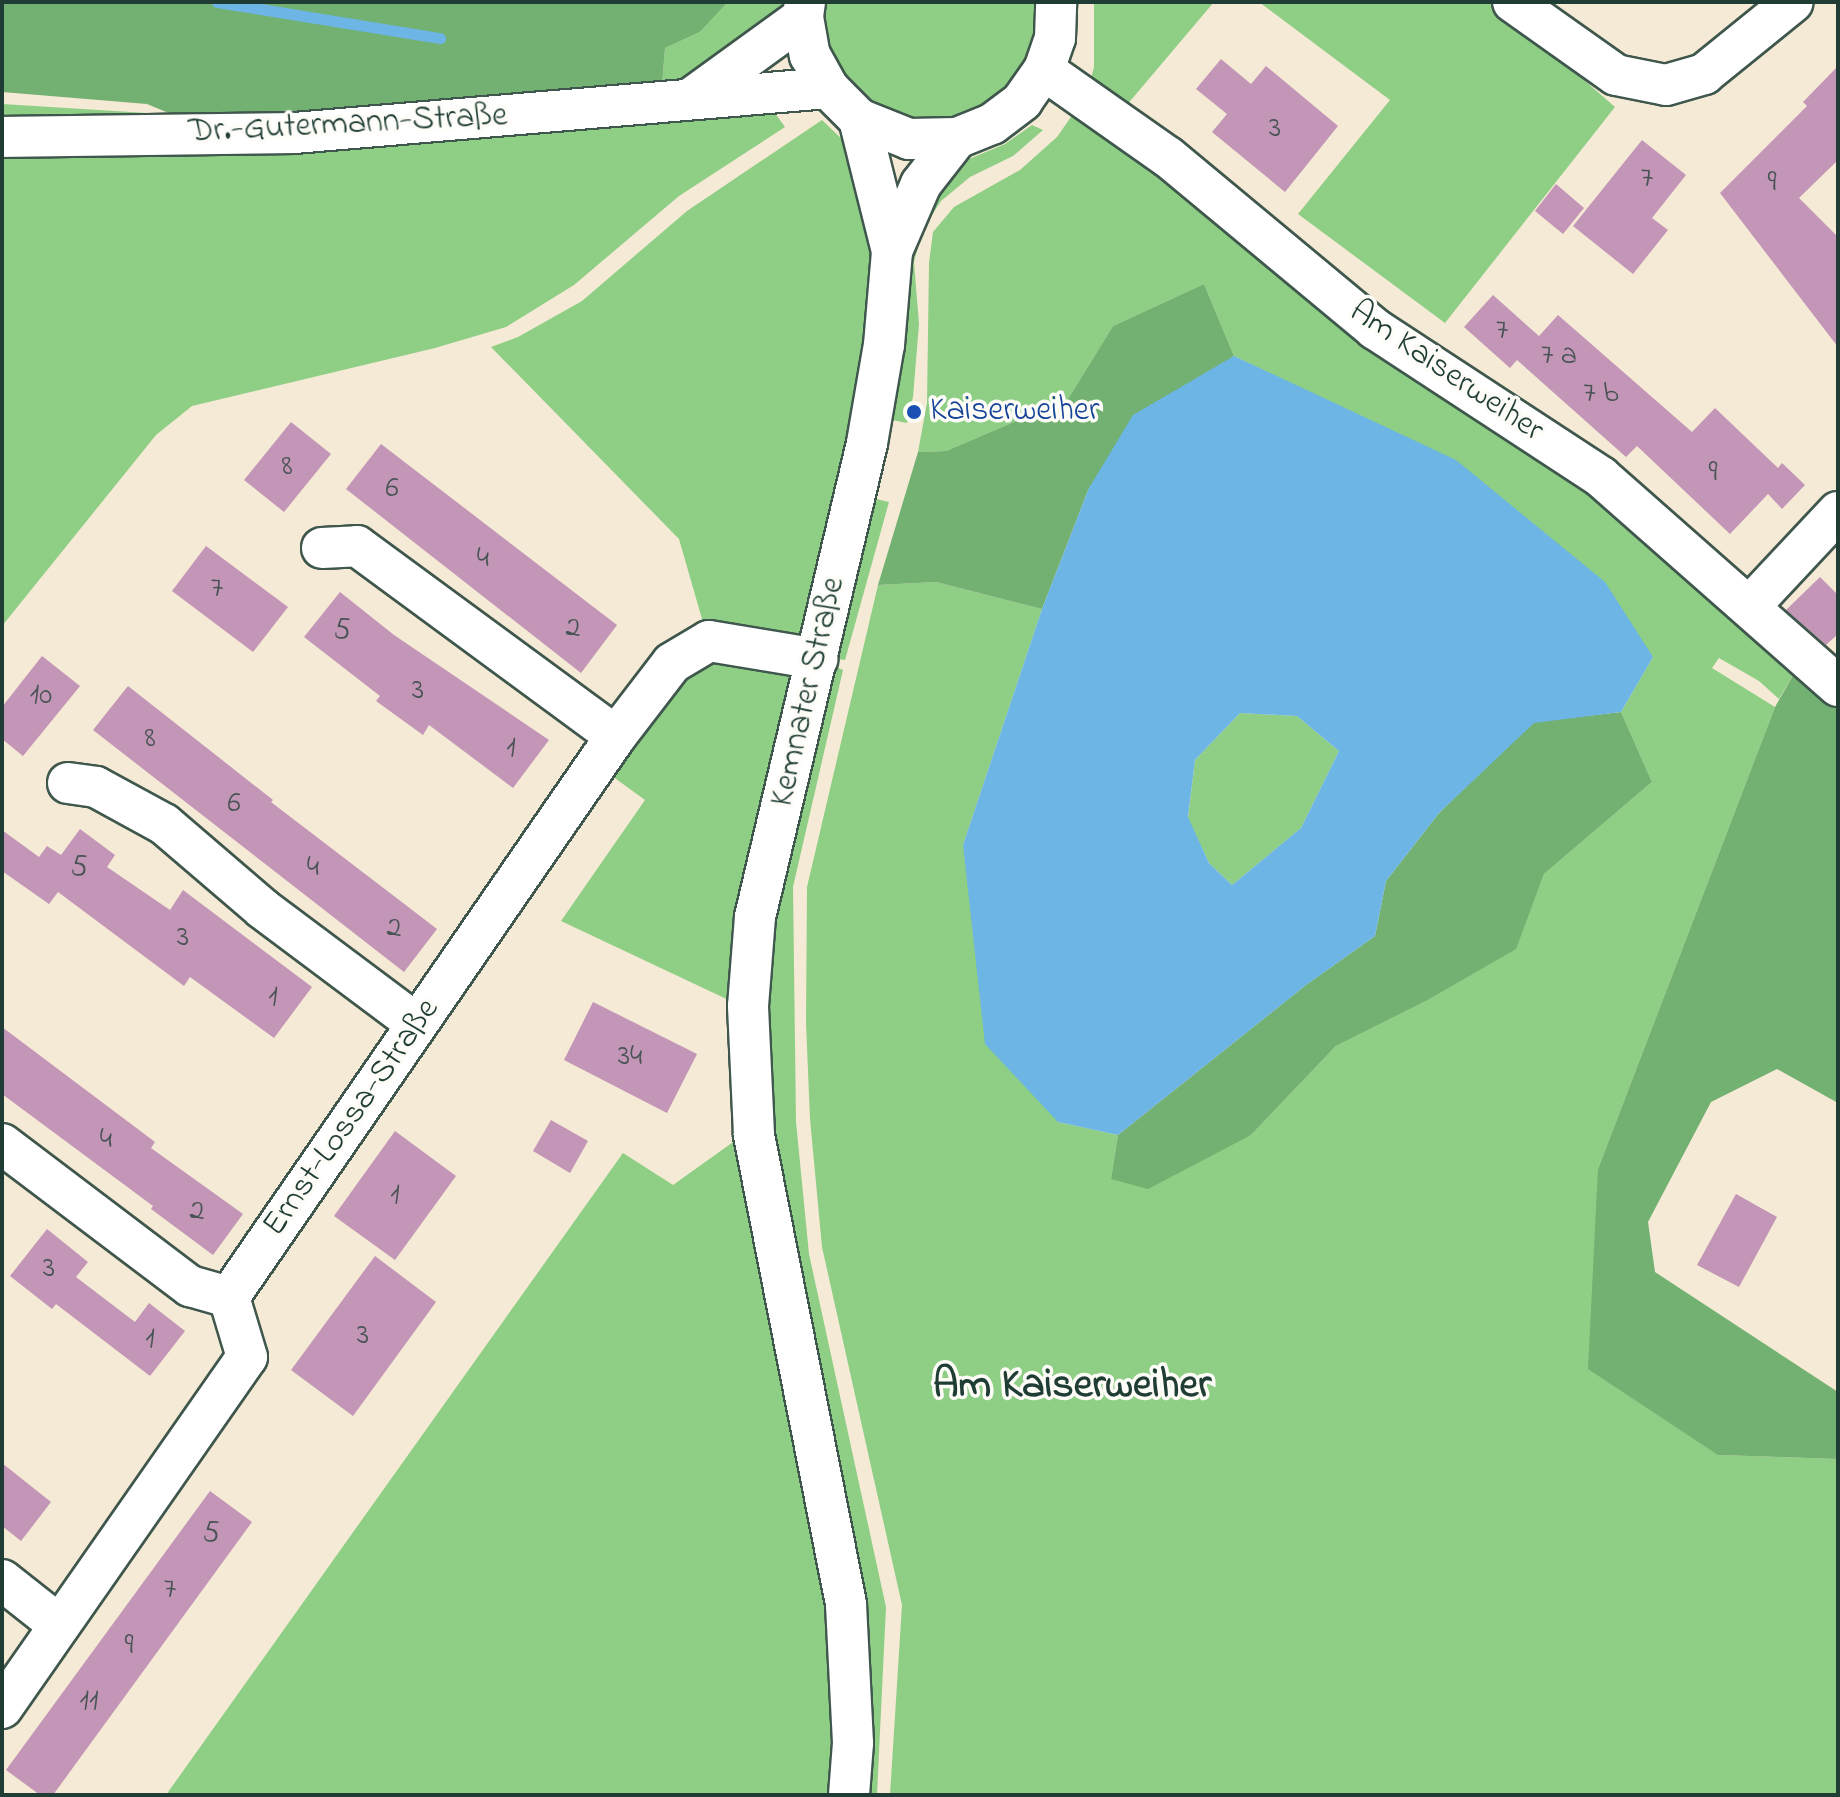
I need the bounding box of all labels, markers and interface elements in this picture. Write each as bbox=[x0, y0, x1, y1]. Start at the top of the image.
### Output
street label: Dr.-Gutermann-Straße bbox=[188, 96, 508, 154]
house number: 3 bbox=[1269, 111, 1281, 147]
house number: 7 bbox=[1641, 161, 1653, 197]
house number: 9 bbox=[1767, 165, 1777, 201]
street label: Am Kaiserweiher bbox=[1341, 292, 1551, 452]
house number: 7 bbox=[1496, 313, 1508, 349]
house number: 7 a bbox=[1541, 338, 1577, 374]
house number: 7 b bbox=[1583, 376, 1619, 412]
place label: Kaiserweiher bbox=[930, 392, 1100, 432]
marker: Kaiserweiher bbox=[905, 403, 923, 421]
house number: 8 bbox=[281, 449, 293, 485]
house number: 9 bbox=[1708, 455, 1718, 491]
house number: 6 bbox=[385, 471, 399, 507]
house number: 4 bbox=[477, 541, 489, 577]
house number: 7 bbox=[211, 571, 223, 607]
street label: Kemnater Straße bbox=[763, 573, 855, 811]
house number: 2 bbox=[566, 611, 580, 647]
house number: 5 bbox=[333, 613, 351, 649]
house number: 3 bbox=[412, 673, 424, 709]
house number: 10 bbox=[30, 678, 52, 714]
house number: 8 bbox=[144, 721, 156, 757]
house number: 1 bbox=[506, 731, 516, 767]
house number: 6 bbox=[227, 786, 241, 822]
house number: 5 bbox=[70, 850, 88, 886]
house number: 4 bbox=[307, 850, 319, 886]
house number: 2 bbox=[387, 911, 401, 947]
house number: 3 bbox=[177, 920, 189, 956]
house number: 1 bbox=[268, 980, 278, 1016]
street label: Ernst-Lossa-Straße bbox=[255, 991, 449, 1245]
house number: 34 bbox=[618, 1039, 642, 1075]
house number: 4 bbox=[100, 1122, 112, 1158]
house number: 1 bbox=[390, 1178, 400, 1214]
house number: 2 bbox=[190, 1194, 204, 1230]
house number: 3 bbox=[43, 1251, 55, 1287]
house number: 3 bbox=[357, 1318, 369, 1354]
house number: 1 bbox=[145, 1322, 155, 1358]
district label: Am Kaiserweiher bbox=[933, 1361, 1211, 1411]
house number: 5 bbox=[202, 1516, 220, 1552]
house number: 7 bbox=[164, 1572, 176, 1608]
house number: 9 bbox=[124, 1628, 134, 1664]
house number: 11 bbox=[79, 1684, 99, 1720]

